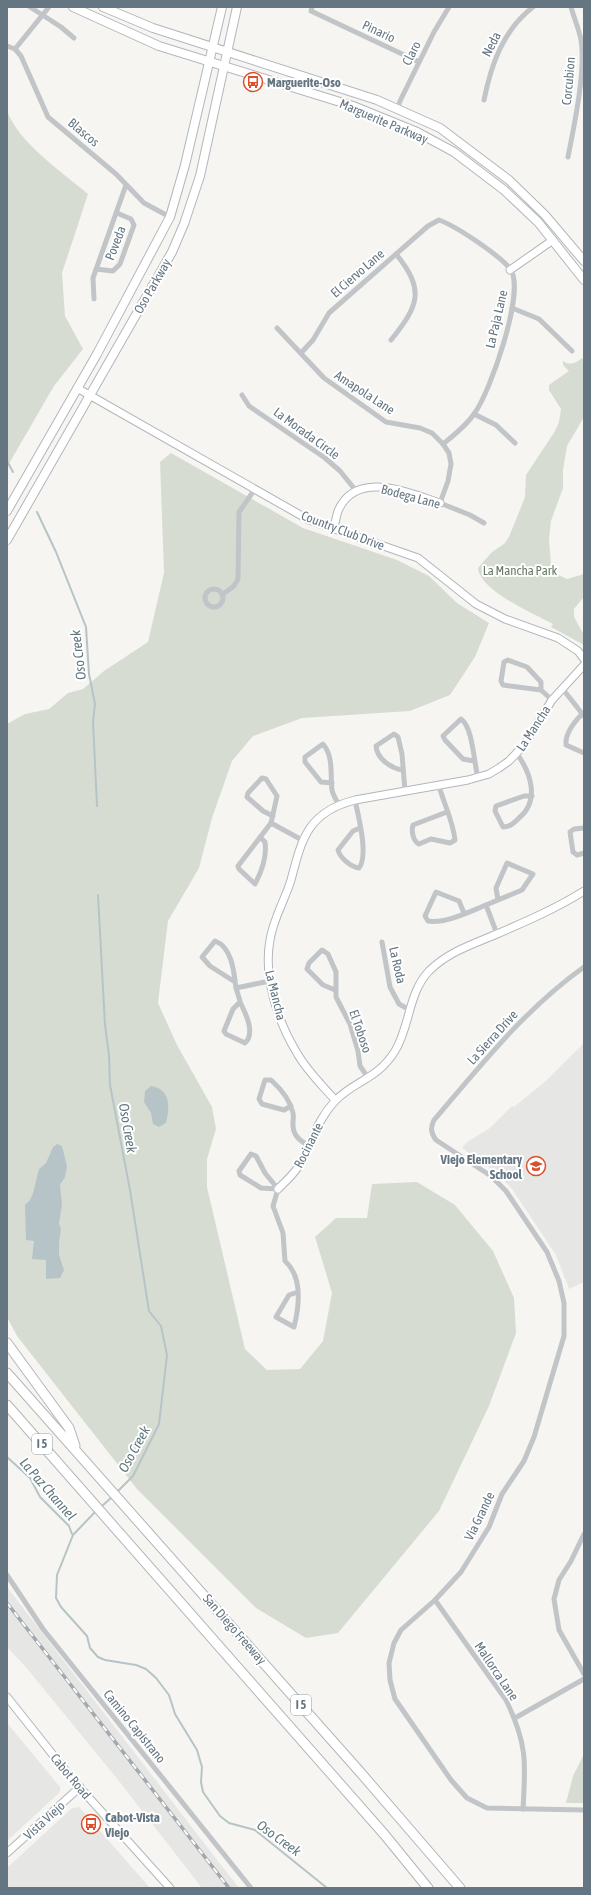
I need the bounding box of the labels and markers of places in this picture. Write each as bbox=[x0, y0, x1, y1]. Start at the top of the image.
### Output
bus stop icon: Marguerite-Oso bbox=[242, 71, 264, 93]
place label: Marguerite-Oso bbox=[267, 75, 341, 90]
place label: Viejo Elementary School bbox=[440, 1152, 523, 1182]
school or university icon: Viejo Elementary School bbox=[525, 1155, 547, 1177]
place label: Cabot-Vista Viejo bbox=[104, 1810, 160, 1840]
bus stop icon: Cabot-Vista Viejo bbox=[80, 1813, 102, 1835]

